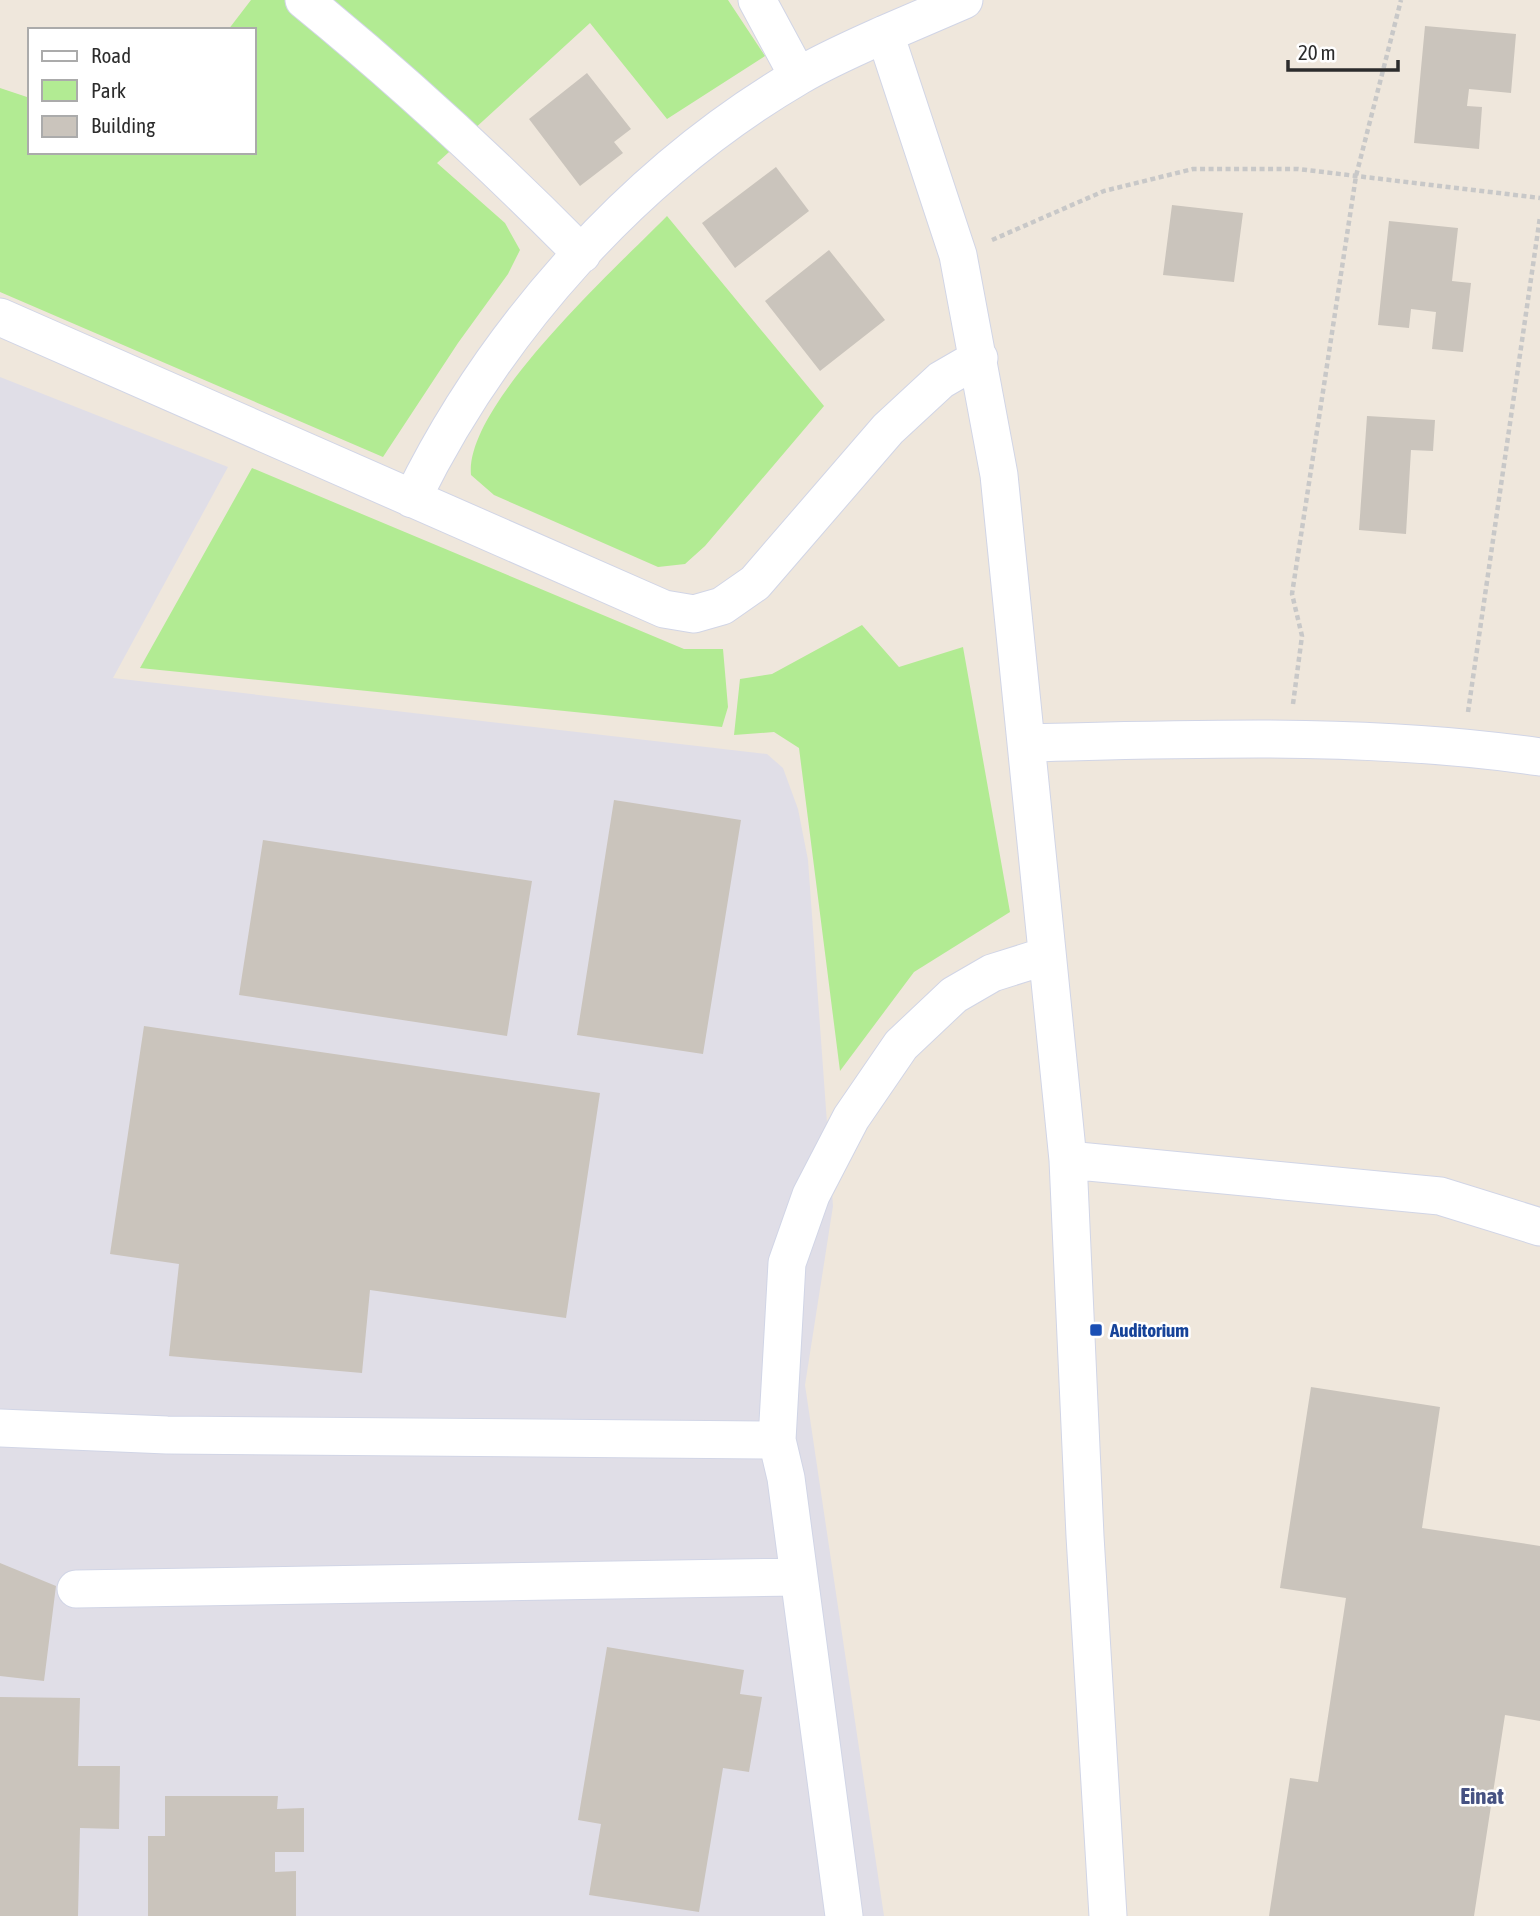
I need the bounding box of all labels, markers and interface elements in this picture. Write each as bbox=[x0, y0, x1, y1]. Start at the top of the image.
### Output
legend bbox=[28, 28, 256, 154]
scale bar bbox=[1288, 28, 1398, 72]
text: 20 m bbox=[1298, 40, 1336, 64]
text: Road bbox=[91, 43, 131, 67]
text: Park bbox=[91, 78, 126, 102]
text: Building bbox=[91, 113, 155, 137]
place label: Auditorium bbox=[1109, 1319, 1189, 1341]
marker: Auditorium bbox=[1088, 1322, 1104, 1338]
district label: Einat bbox=[1460, 1783, 1504, 1809]

